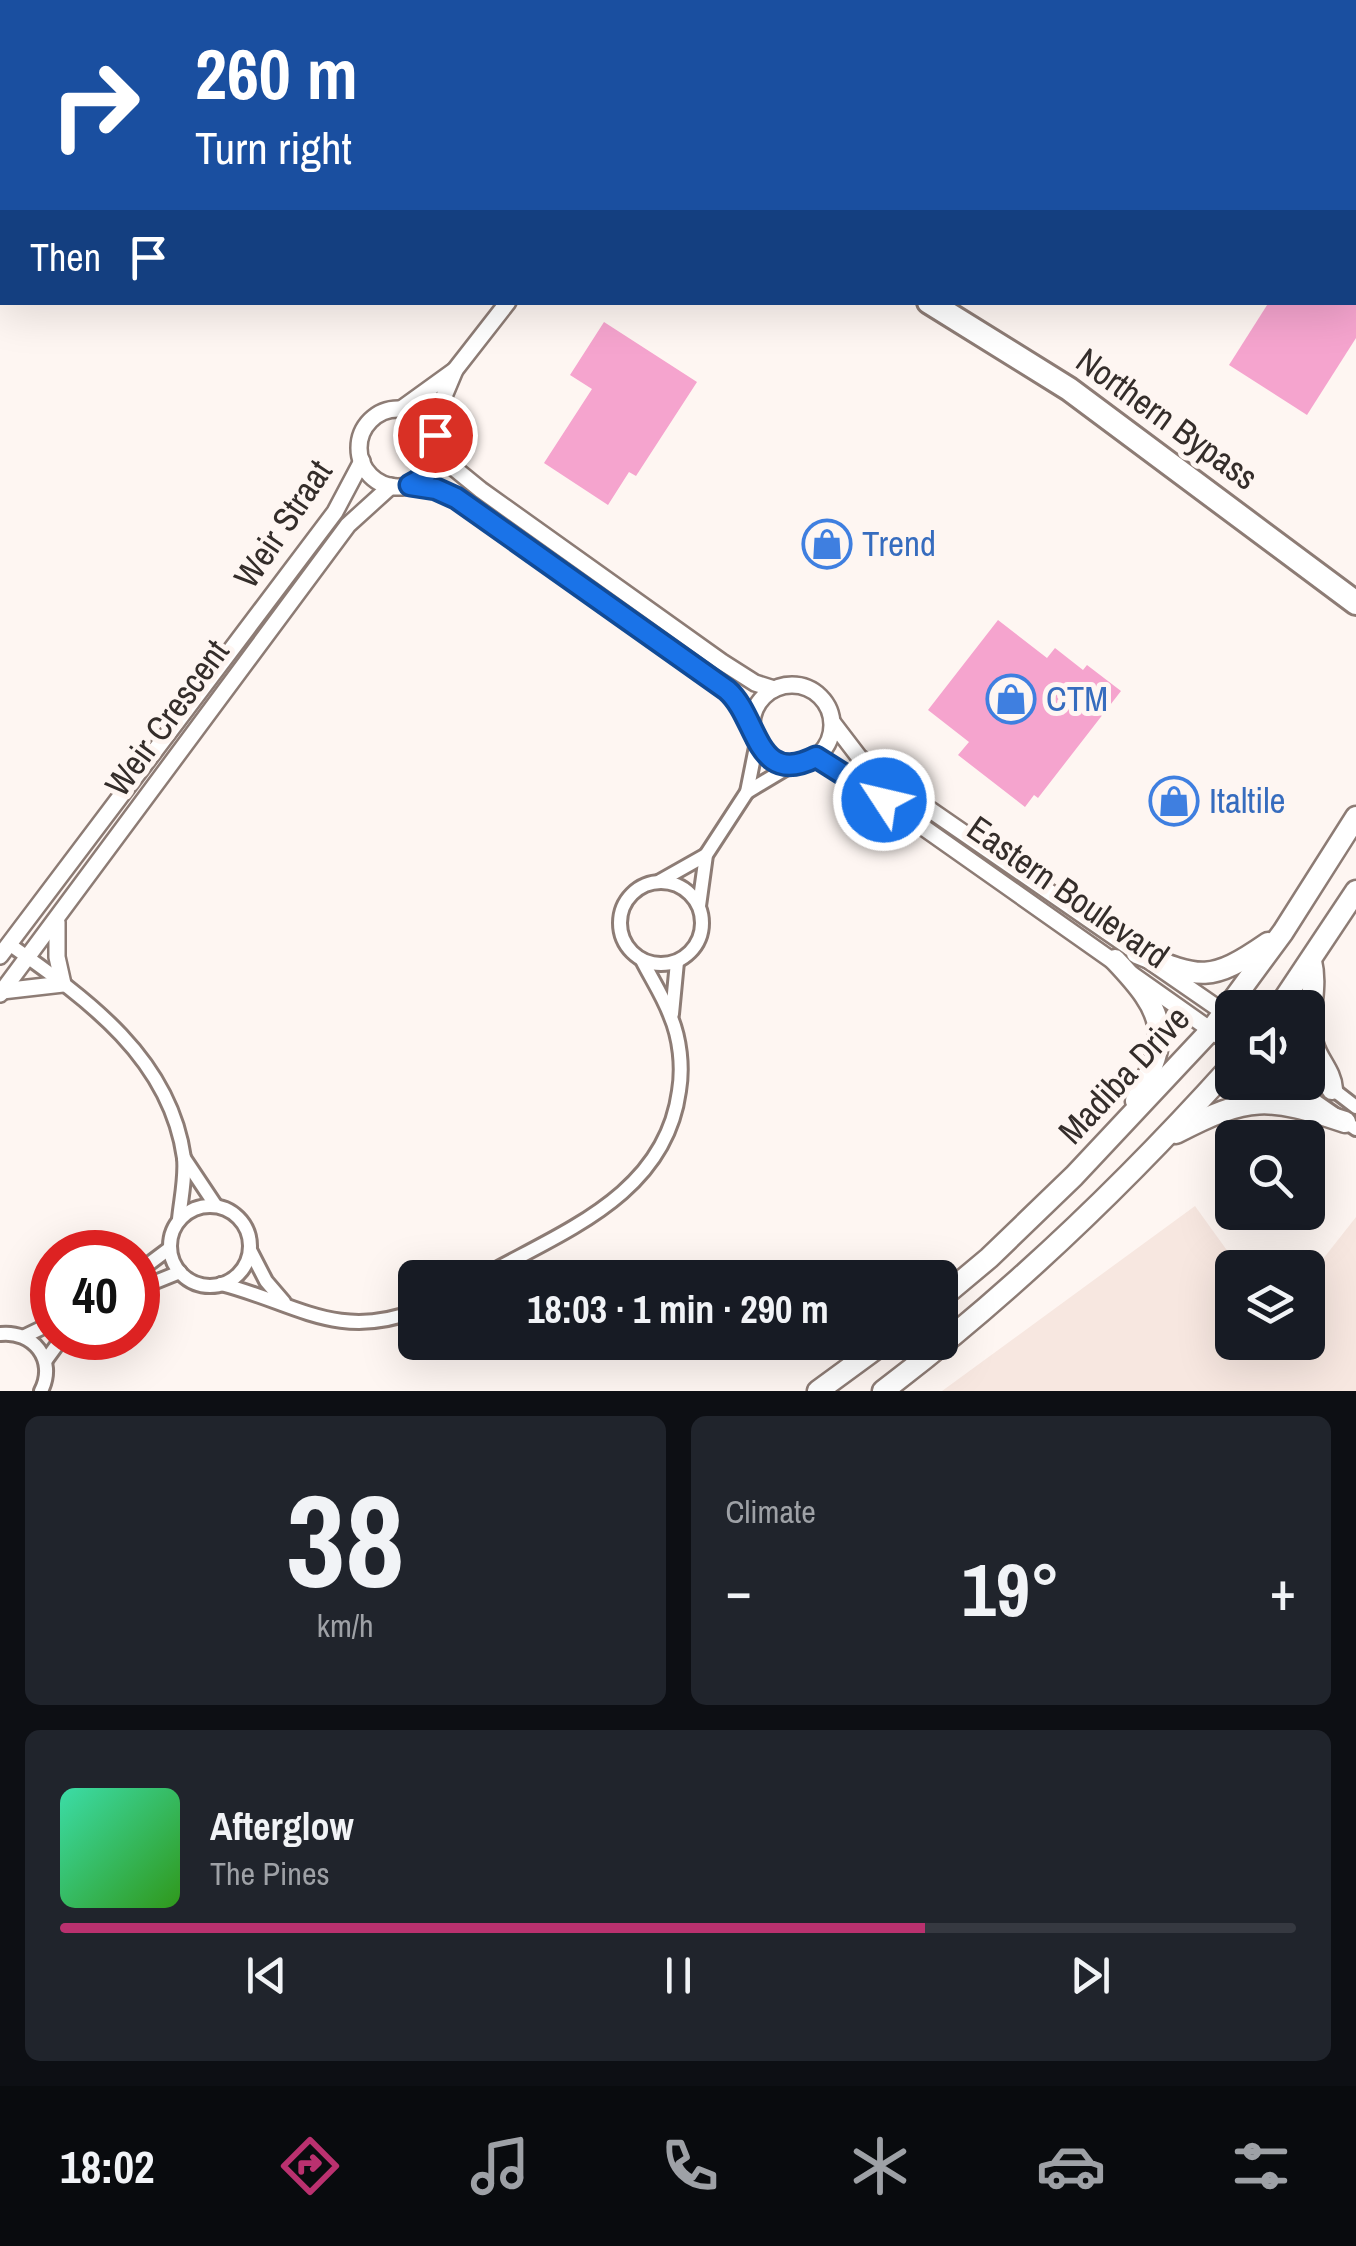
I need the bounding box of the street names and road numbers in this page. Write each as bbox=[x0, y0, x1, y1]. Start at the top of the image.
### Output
street label: Northern Bypass bbox=[1067, 337, 1268, 500]
street label: Weir Straat bbox=[223, 451, 343, 597]
street label: Weir Crescent bbox=[94, 630, 239, 806]
street label: Eastern Boulevard bbox=[958, 805, 1178, 979]
street label: Madiba Drive bbox=[1048, 996, 1200, 1154]

